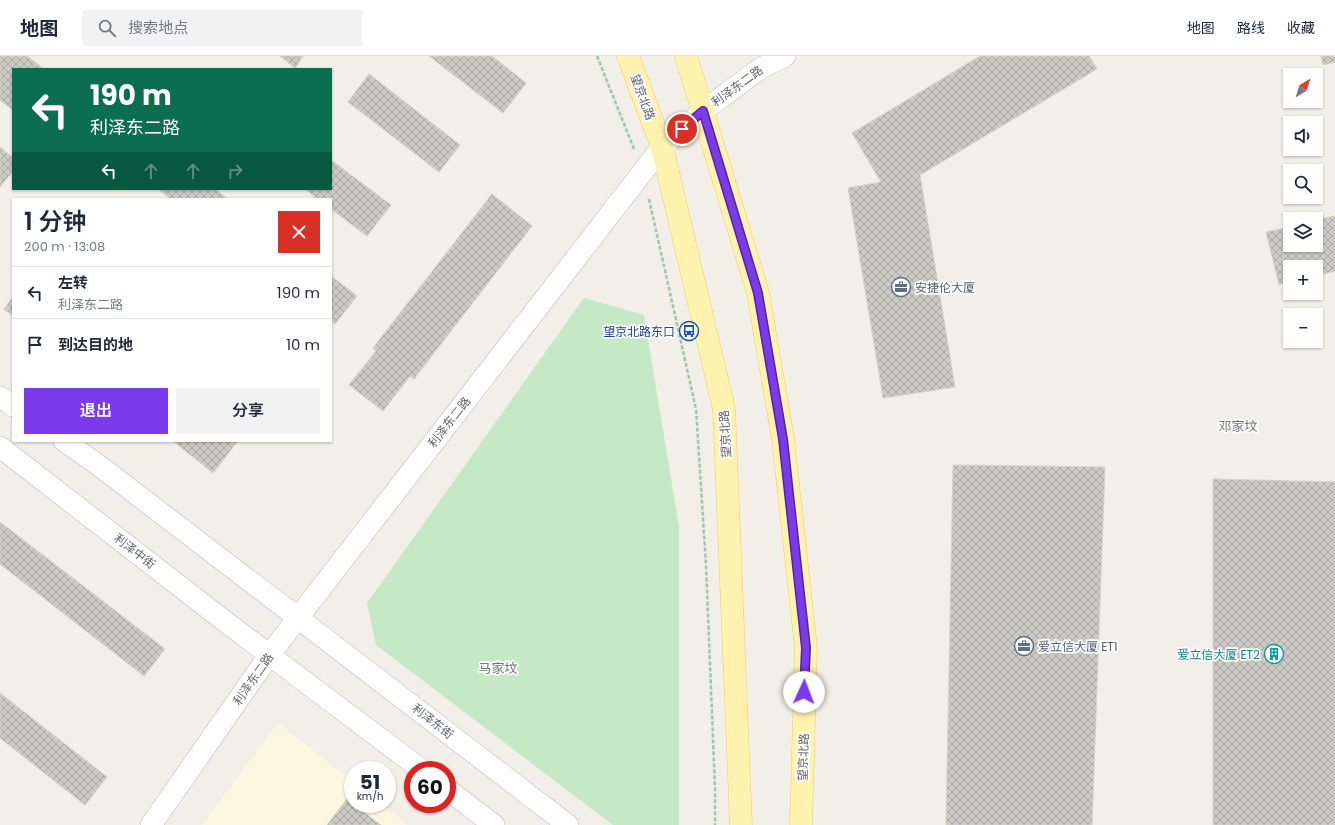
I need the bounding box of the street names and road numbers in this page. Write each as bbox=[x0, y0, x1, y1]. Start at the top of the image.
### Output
street label: 利泽东二路 bbox=[708, 61, 766, 111]
street label: 望京北路 bbox=[627, 72, 659, 122]
street label: 利泽东二路 bbox=[424, 393, 474, 451]
street label: 望京北路 bbox=[715, 410, 735, 458]
street label: 利泽中街 bbox=[111, 530, 159, 572]
street label: 利泽东二路 bbox=[229, 650, 277, 708]
street label: 利泽东街 bbox=[409, 700, 457, 742]
street label: 望京北路 bbox=[794, 733, 812, 781]

